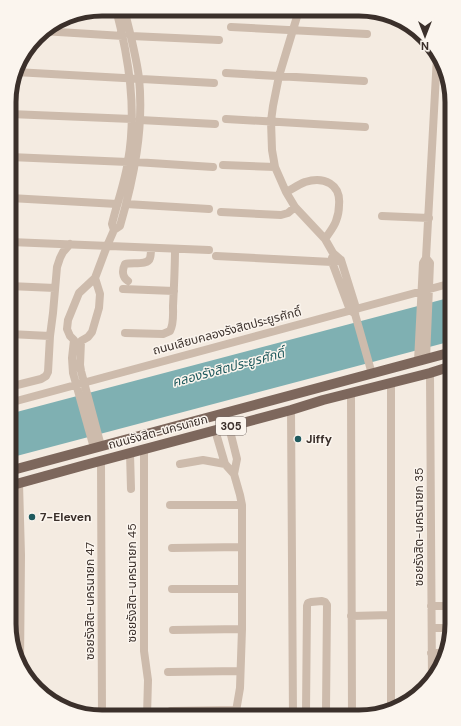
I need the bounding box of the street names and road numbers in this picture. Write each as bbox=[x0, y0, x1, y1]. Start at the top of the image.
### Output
street label: ถนนเลียบคลองรังสิตประยูรศักดิ์ bbox=[151, 303, 303, 359]
street label: ถนนรังสิต-นครนายก bbox=[106, 411, 210, 453]
road number: 305 bbox=[216, 417, 246, 435]
street label: ซอยรังสิต-นครนายก 35 bbox=[411, 468, 427, 586]
street label: ซอยรังสิต-นครนายก 45 bbox=[124, 524, 140, 642]
street label: ซอยรังสิต-นครนายก 47 bbox=[82, 542, 98, 660]

